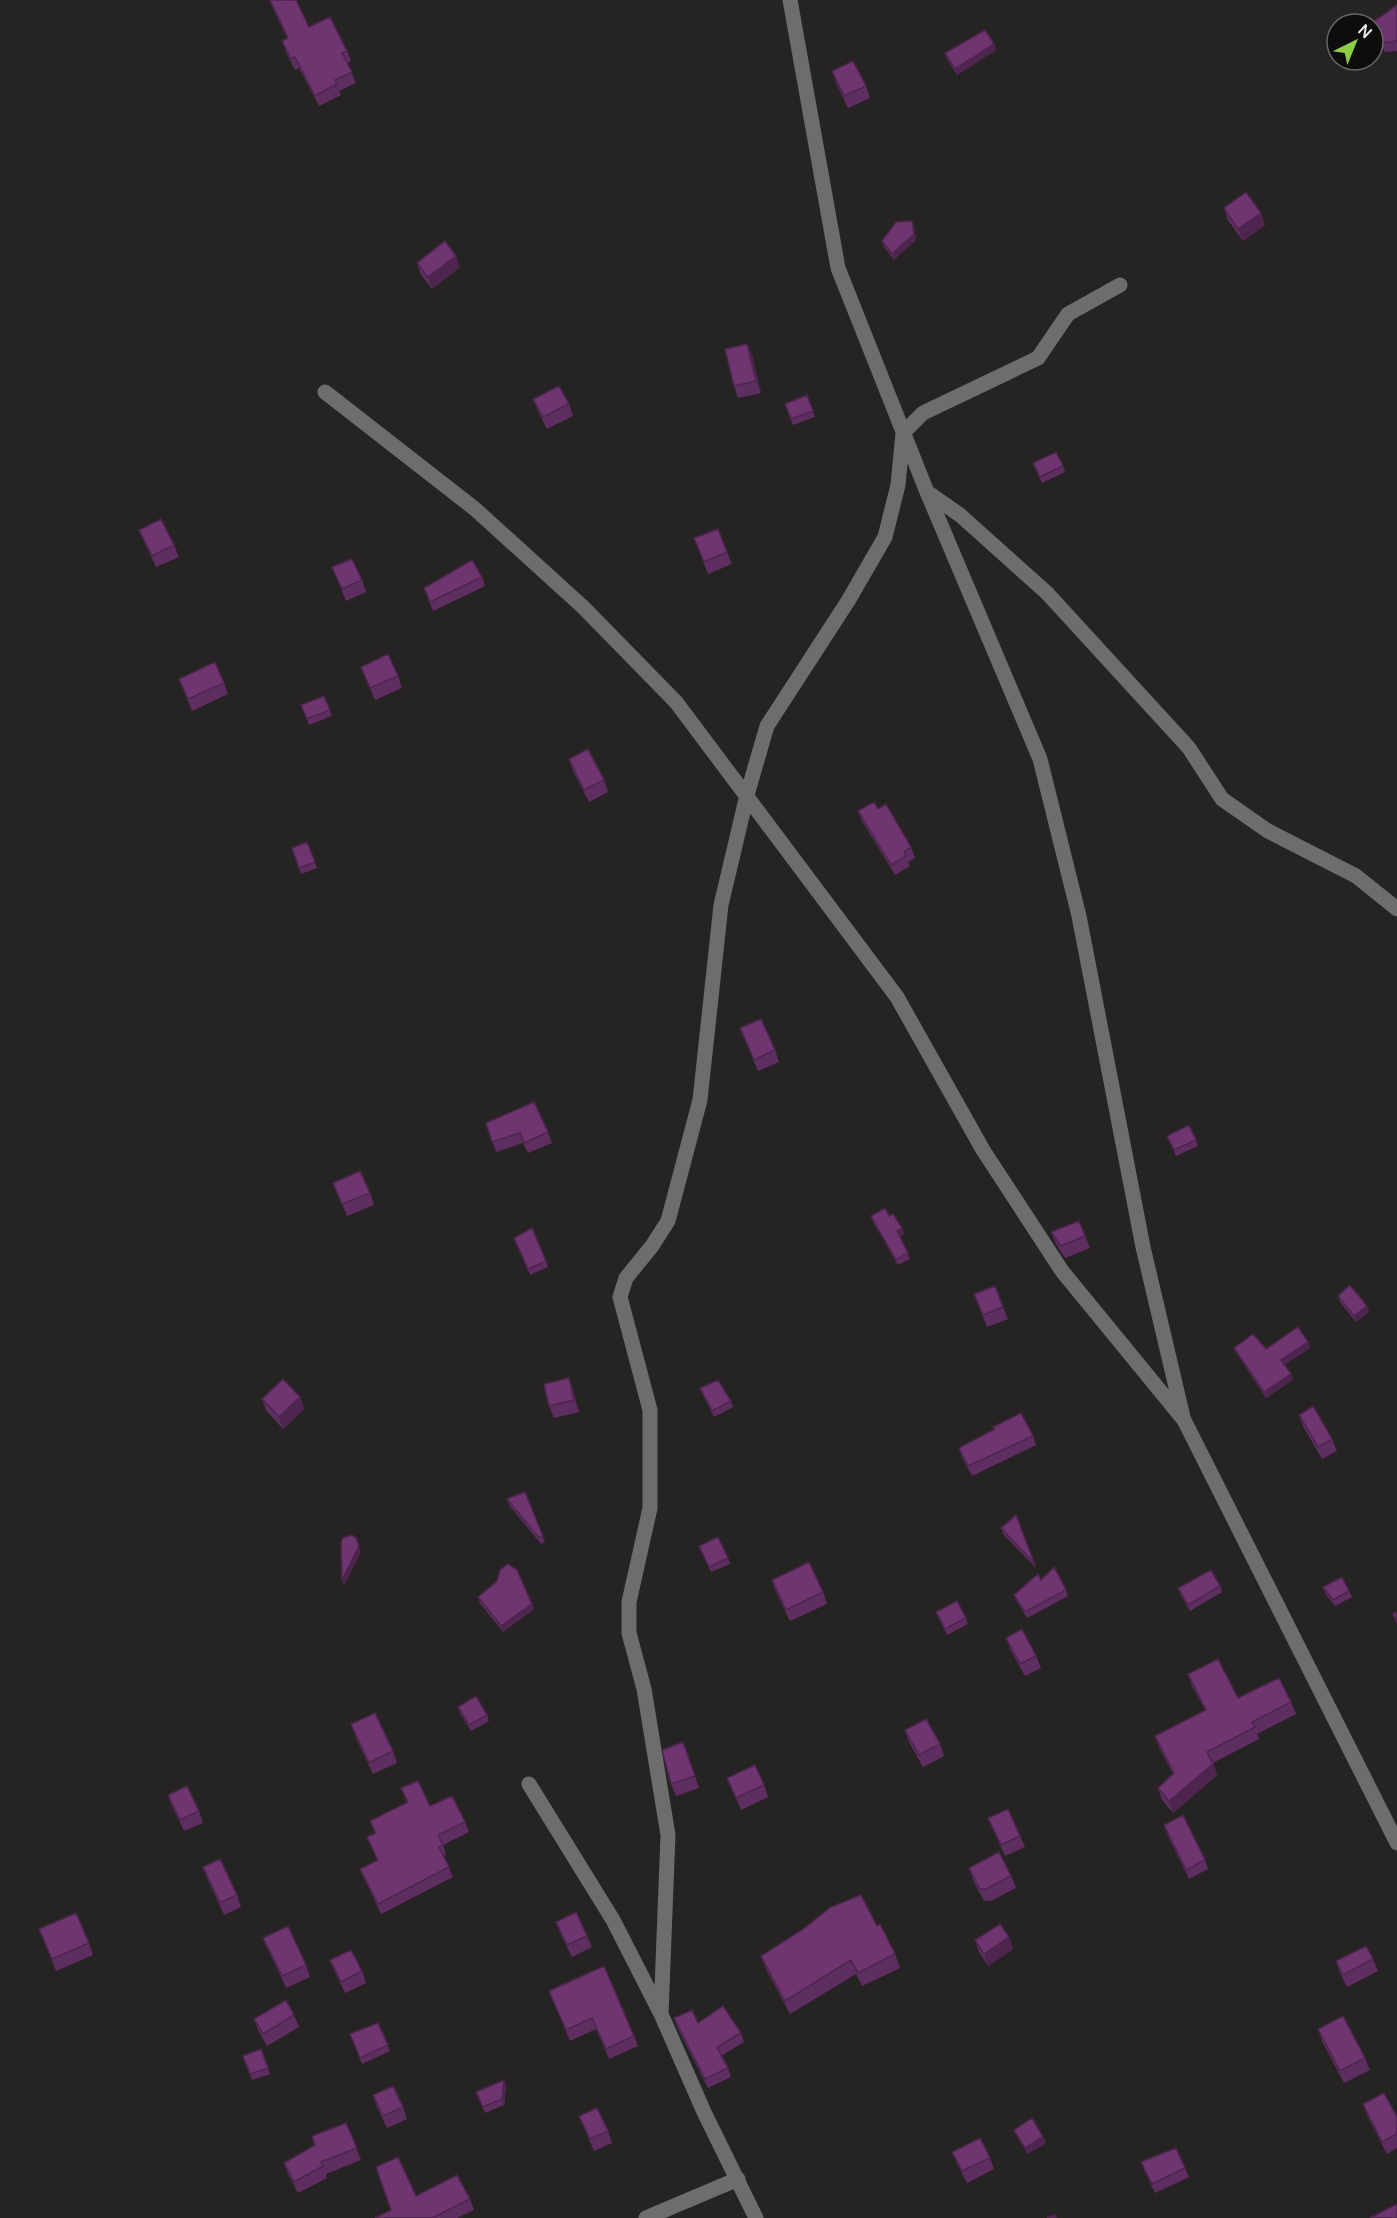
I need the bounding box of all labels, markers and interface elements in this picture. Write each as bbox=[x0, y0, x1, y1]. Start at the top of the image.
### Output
north arrow bbox=[1325, 12, 1385, 72]
text: N bbox=[1354, 19, 1377, 43]

